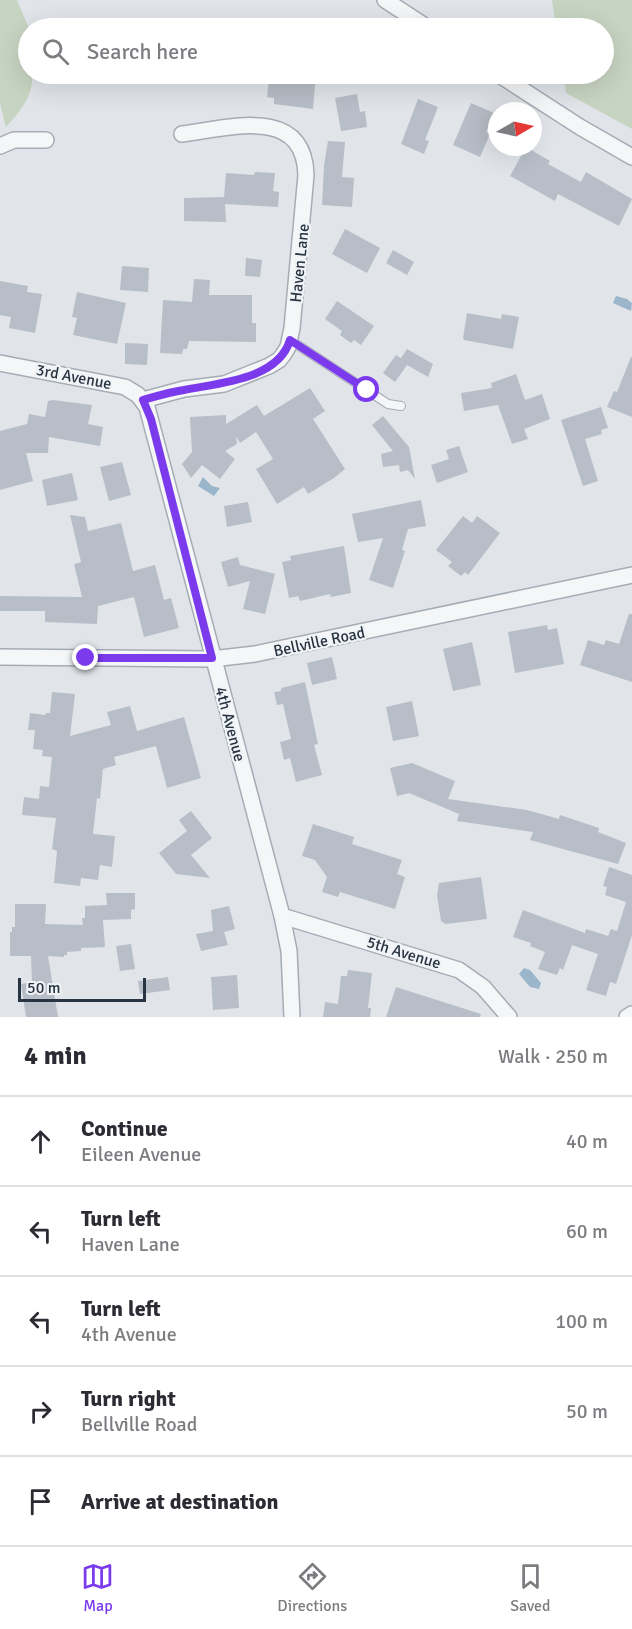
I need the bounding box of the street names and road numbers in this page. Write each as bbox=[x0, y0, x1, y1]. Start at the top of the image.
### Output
street label: Haven Lane bbox=[286, 223, 314, 303]
street label: 3rd Avenue bbox=[34, 360, 113, 394]
street label: Bellville Road bbox=[272, 623, 367, 661]
street label: 4th Avenue bbox=[210, 685, 250, 764]
street label: 5th Avenue bbox=[364, 932, 443, 974]

